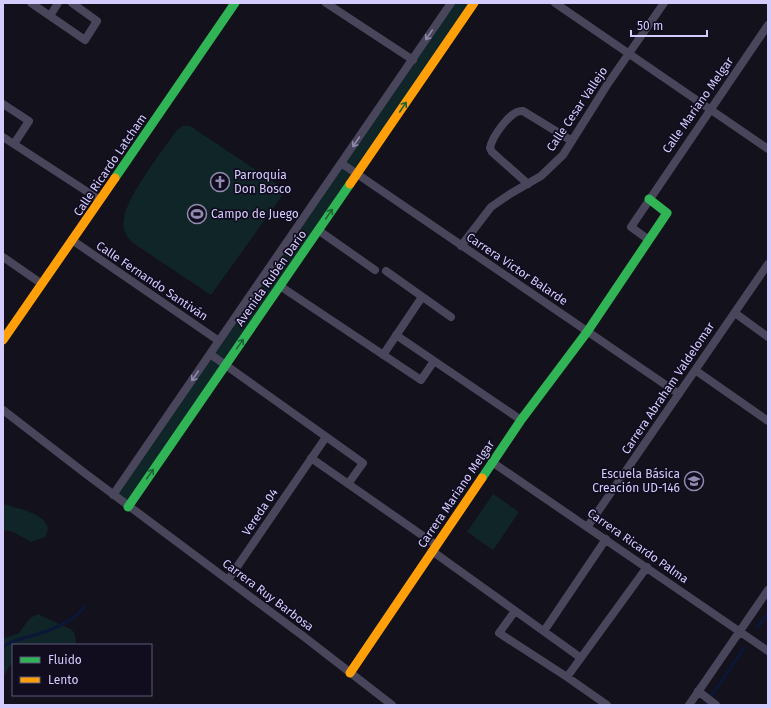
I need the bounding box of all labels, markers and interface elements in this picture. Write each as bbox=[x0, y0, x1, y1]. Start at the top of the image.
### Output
scale bar bbox=[631, 12, 707, 38]
text: 50 m bbox=[637, 19, 663, 33]
one-way arrow bbox=[425, 29, 433, 40]
street label: Calle Mariano Melgar bbox=[660, 54, 737, 156]
street label: Calle Cesar Vallejo bbox=[544, 64, 610, 154]
one-way arrow bbox=[399, 102, 407, 113]
street label: Calle Ricardo Latcham bbox=[71, 111, 149, 219]
one-way arrow bbox=[352, 137, 360, 148]
place label: Parroquia Don Bosco bbox=[234, 168, 291, 196]
church icon: Parroquia Don Bosco bbox=[209, 171, 231, 193]
sports icon: Campo de Juego bbox=[186, 203, 208, 225]
place label: Campo de Juego bbox=[211, 207, 299, 221]
one-way arrow bbox=[326, 208, 334, 220]
street label: Avenida Rubén Darío bbox=[233, 227, 309, 329]
street label: Carrera Victor Balarde bbox=[464, 230, 570, 308]
street label: Calle Fernando Santiván bbox=[94, 238, 210, 324]
street label: Carrera Abraham Valdelomar bbox=[619, 319, 718, 457]
one-way arrow bbox=[236, 339, 244, 350]
one-way arrow bbox=[191, 371, 199, 382]
street label: Carrera Mariano Melgar bbox=[415, 437, 497, 550]
place label: Escuela Básica Creación UD-146 bbox=[592, 467, 680, 495]
one-way arrow bbox=[146, 469, 154, 480]
school or university icon: Escuela Básica Creación UD-146 bbox=[683, 470, 705, 492]
street label: Vereda 04 bbox=[239, 485, 281, 538]
street label: Carrera Ricardo Palma bbox=[585, 506, 691, 586]
street label: Carrera Ruy Barbosa bbox=[220, 556, 316, 634]
legend bbox=[12, 644, 152, 696]
text: Fluido bbox=[48, 653, 82, 667]
text: Lento bbox=[48, 673, 78, 687]

